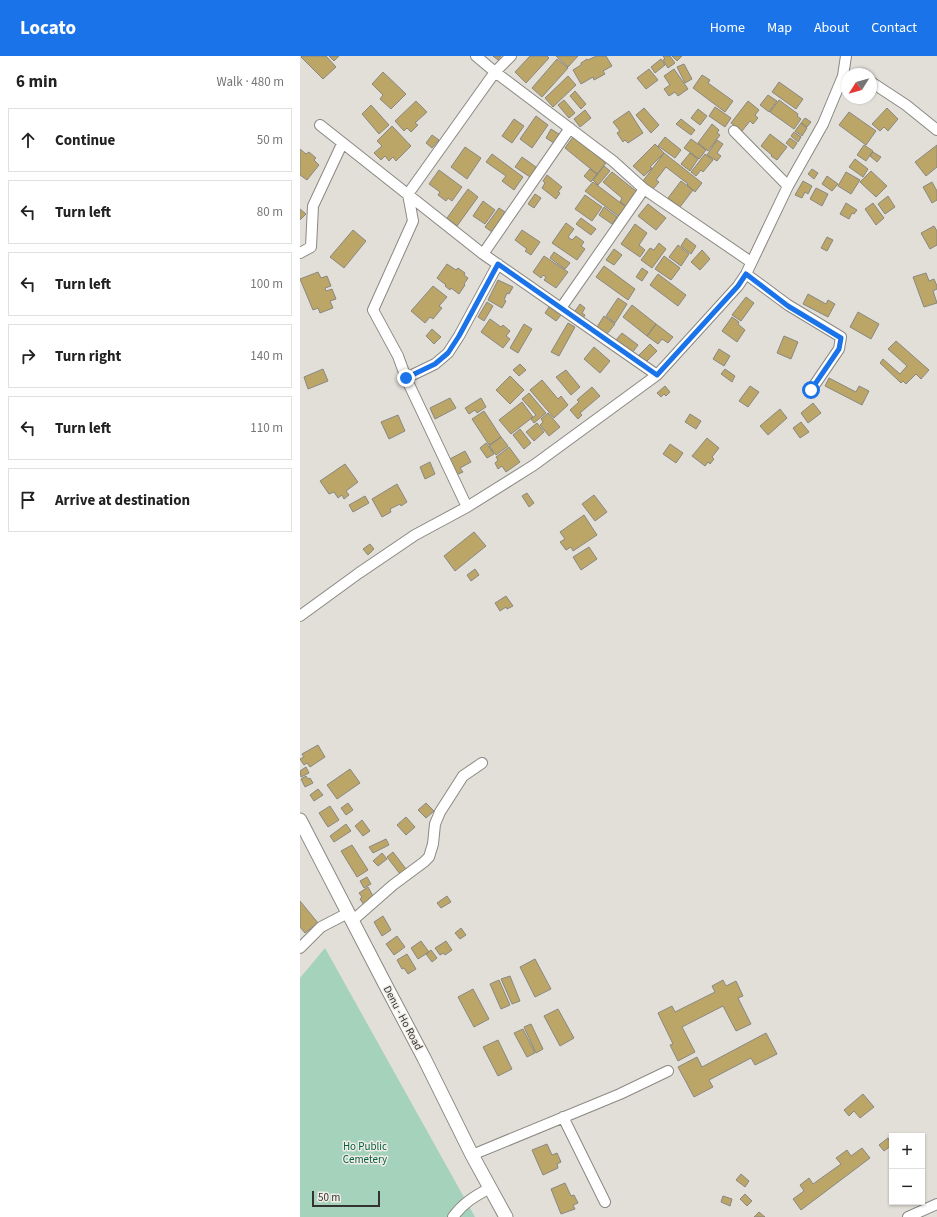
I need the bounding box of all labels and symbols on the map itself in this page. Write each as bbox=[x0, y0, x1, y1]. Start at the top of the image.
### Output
north arrow bbox=[841, 68, 877, 104]
route end bbox=[397, 369, 415, 387]
route start bbox=[802, 381, 820, 399]
street label: Denu - Ho Road bbox=[380, 983, 426, 1053]
park label: Ho Public Cemetery bbox=[343, 1139, 387, 1167]
scale bar bbox=[312, 1189, 380, 1208]

